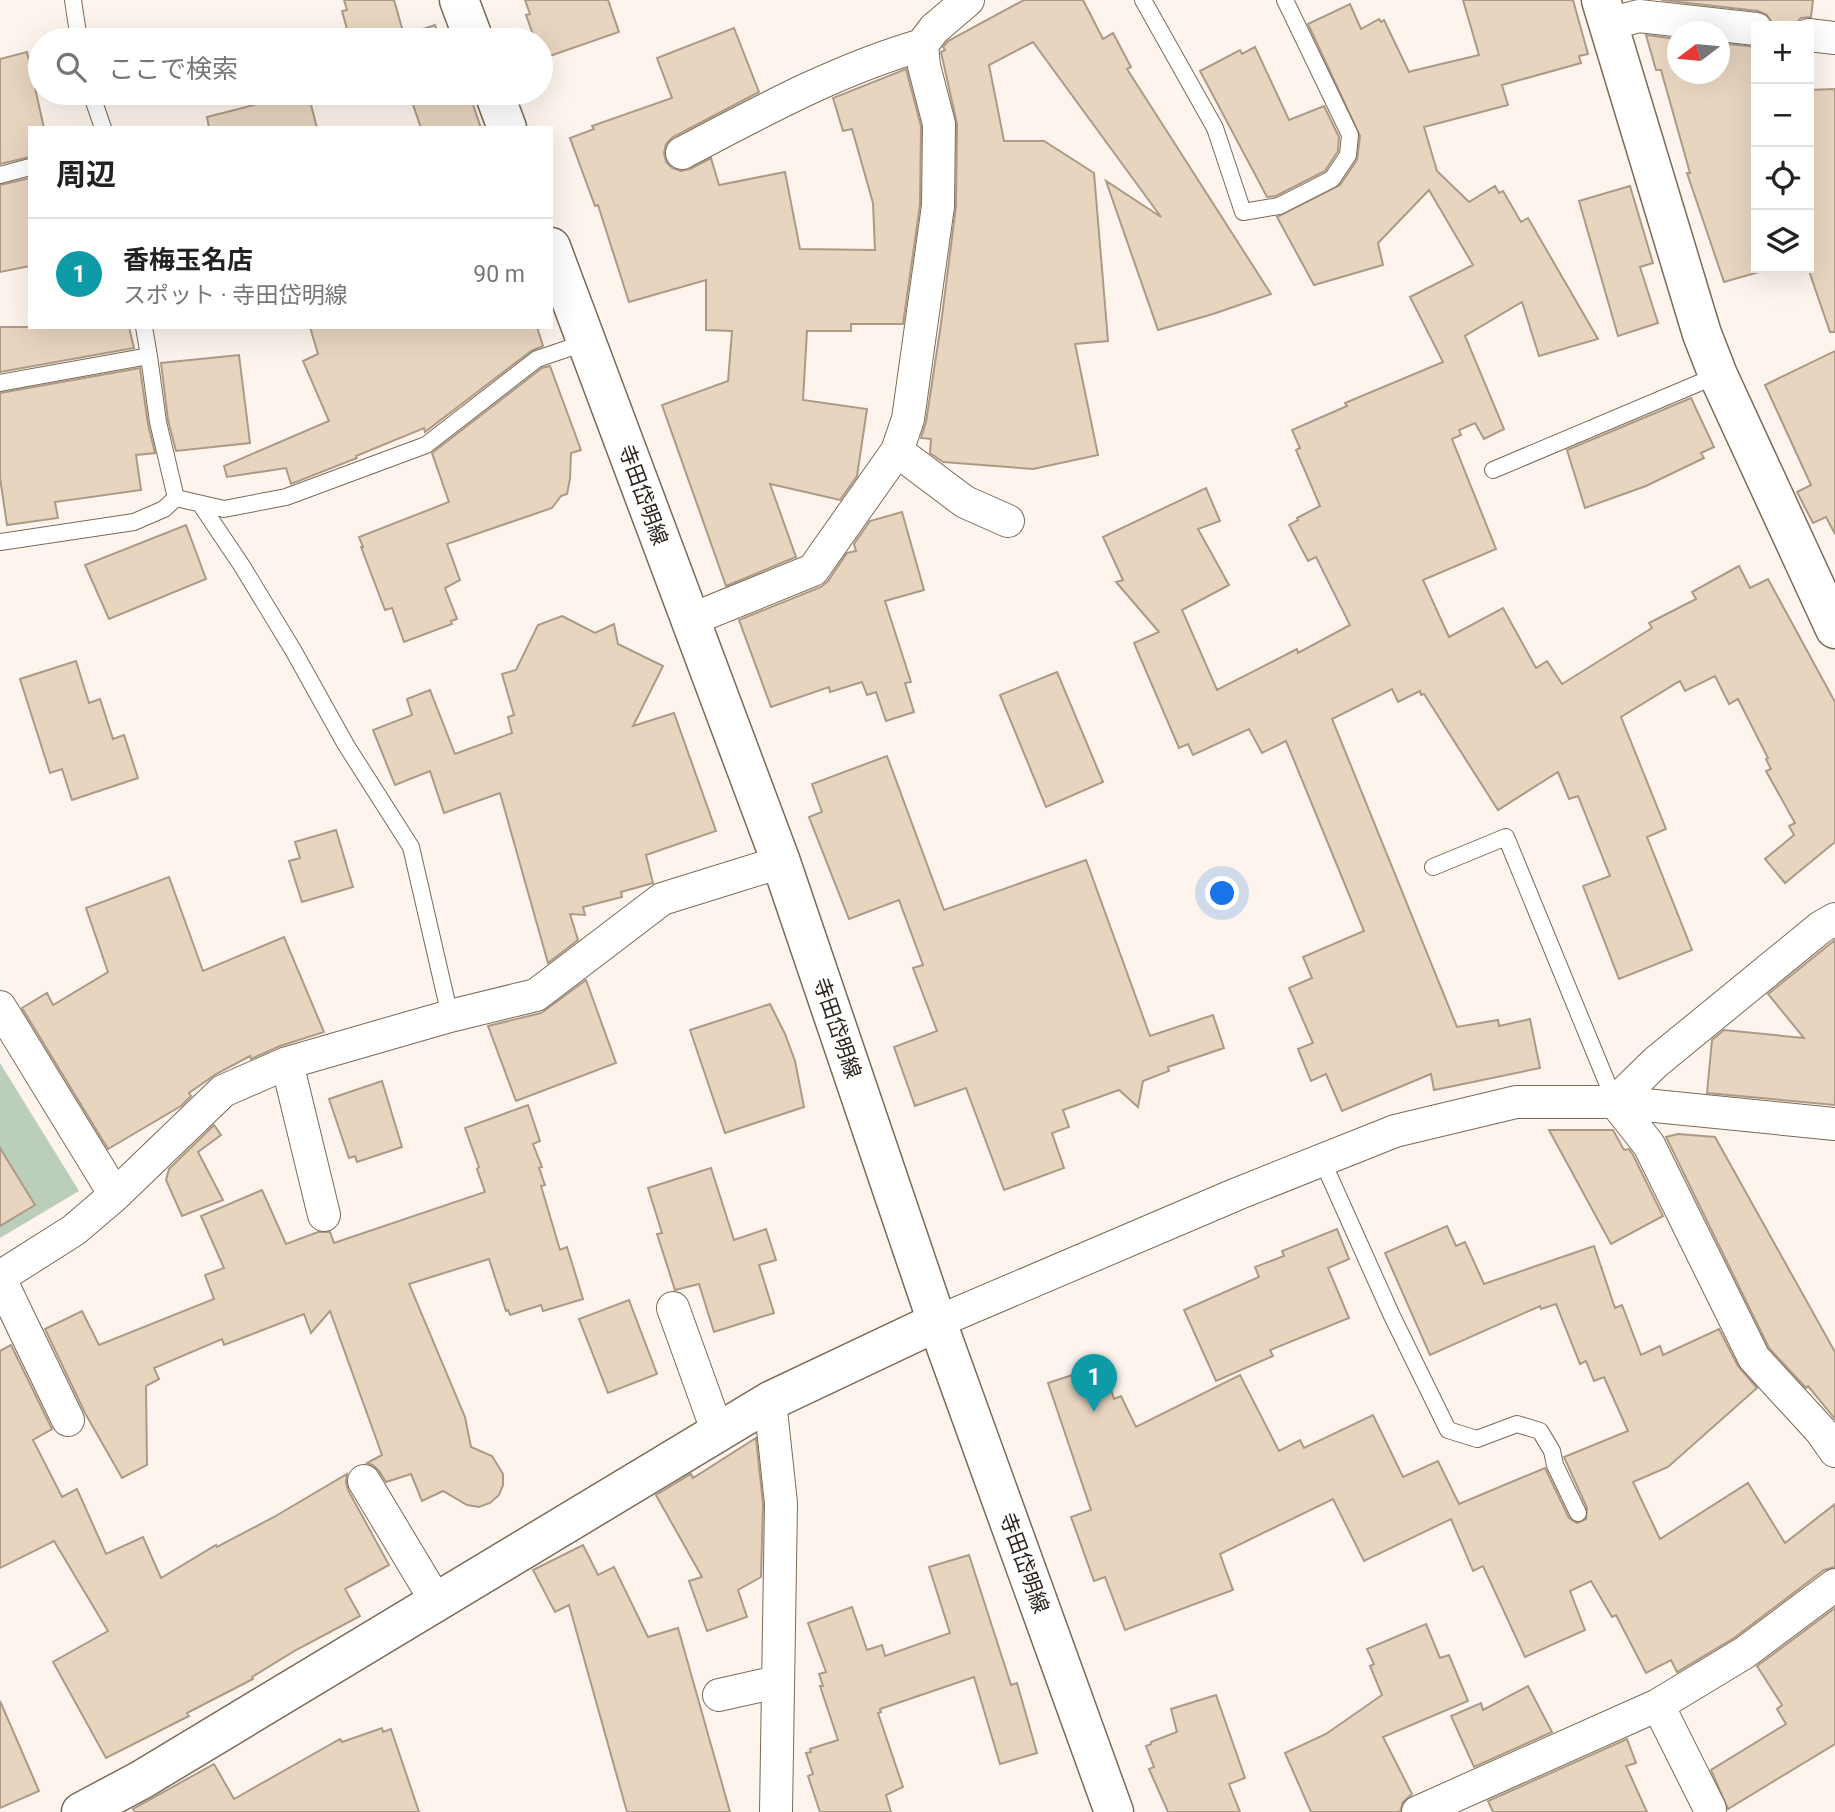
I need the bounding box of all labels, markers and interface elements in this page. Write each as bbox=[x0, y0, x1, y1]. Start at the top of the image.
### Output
north arrow bbox=[1667, 21, 1730, 84]
map controls bbox=[1751, 21, 1814, 273]
button: + bbox=[1751, 21, 1814, 84]
search box bbox=[28, 28, 553, 105]
icon: search bbox=[52, 48, 90, 86]
text: ここで検索 bbox=[108, 54, 238, 84]
button: − bbox=[1751, 84, 1814, 147]
button: locate bbox=[1751, 147, 1814, 210]
text: 周辺 bbox=[56, 157, 116, 192]
button: layers bbox=[1751, 210, 1814, 273]
text: 香梅玉名店 bbox=[123, 245, 253, 275]
text: 1 bbox=[72, 261, 86, 288]
text: 90 m bbox=[473, 261, 525, 288]
text: スポット · 寺田岱明線 bbox=[123, 282, 347, 309]
street label: 寺田岱明線 bbox=[614, 442, 672, 548]
your location bbox=[1205, 876, 1239, 910]
street label: 寺田岱明線 bbox=[809, 974, 865, 1082]
pin: 1 bbox=[1071, 1354, 1117, 1412]
street label: 寺田岱明線 bbox=[995, 1510, 1053, 1616]

